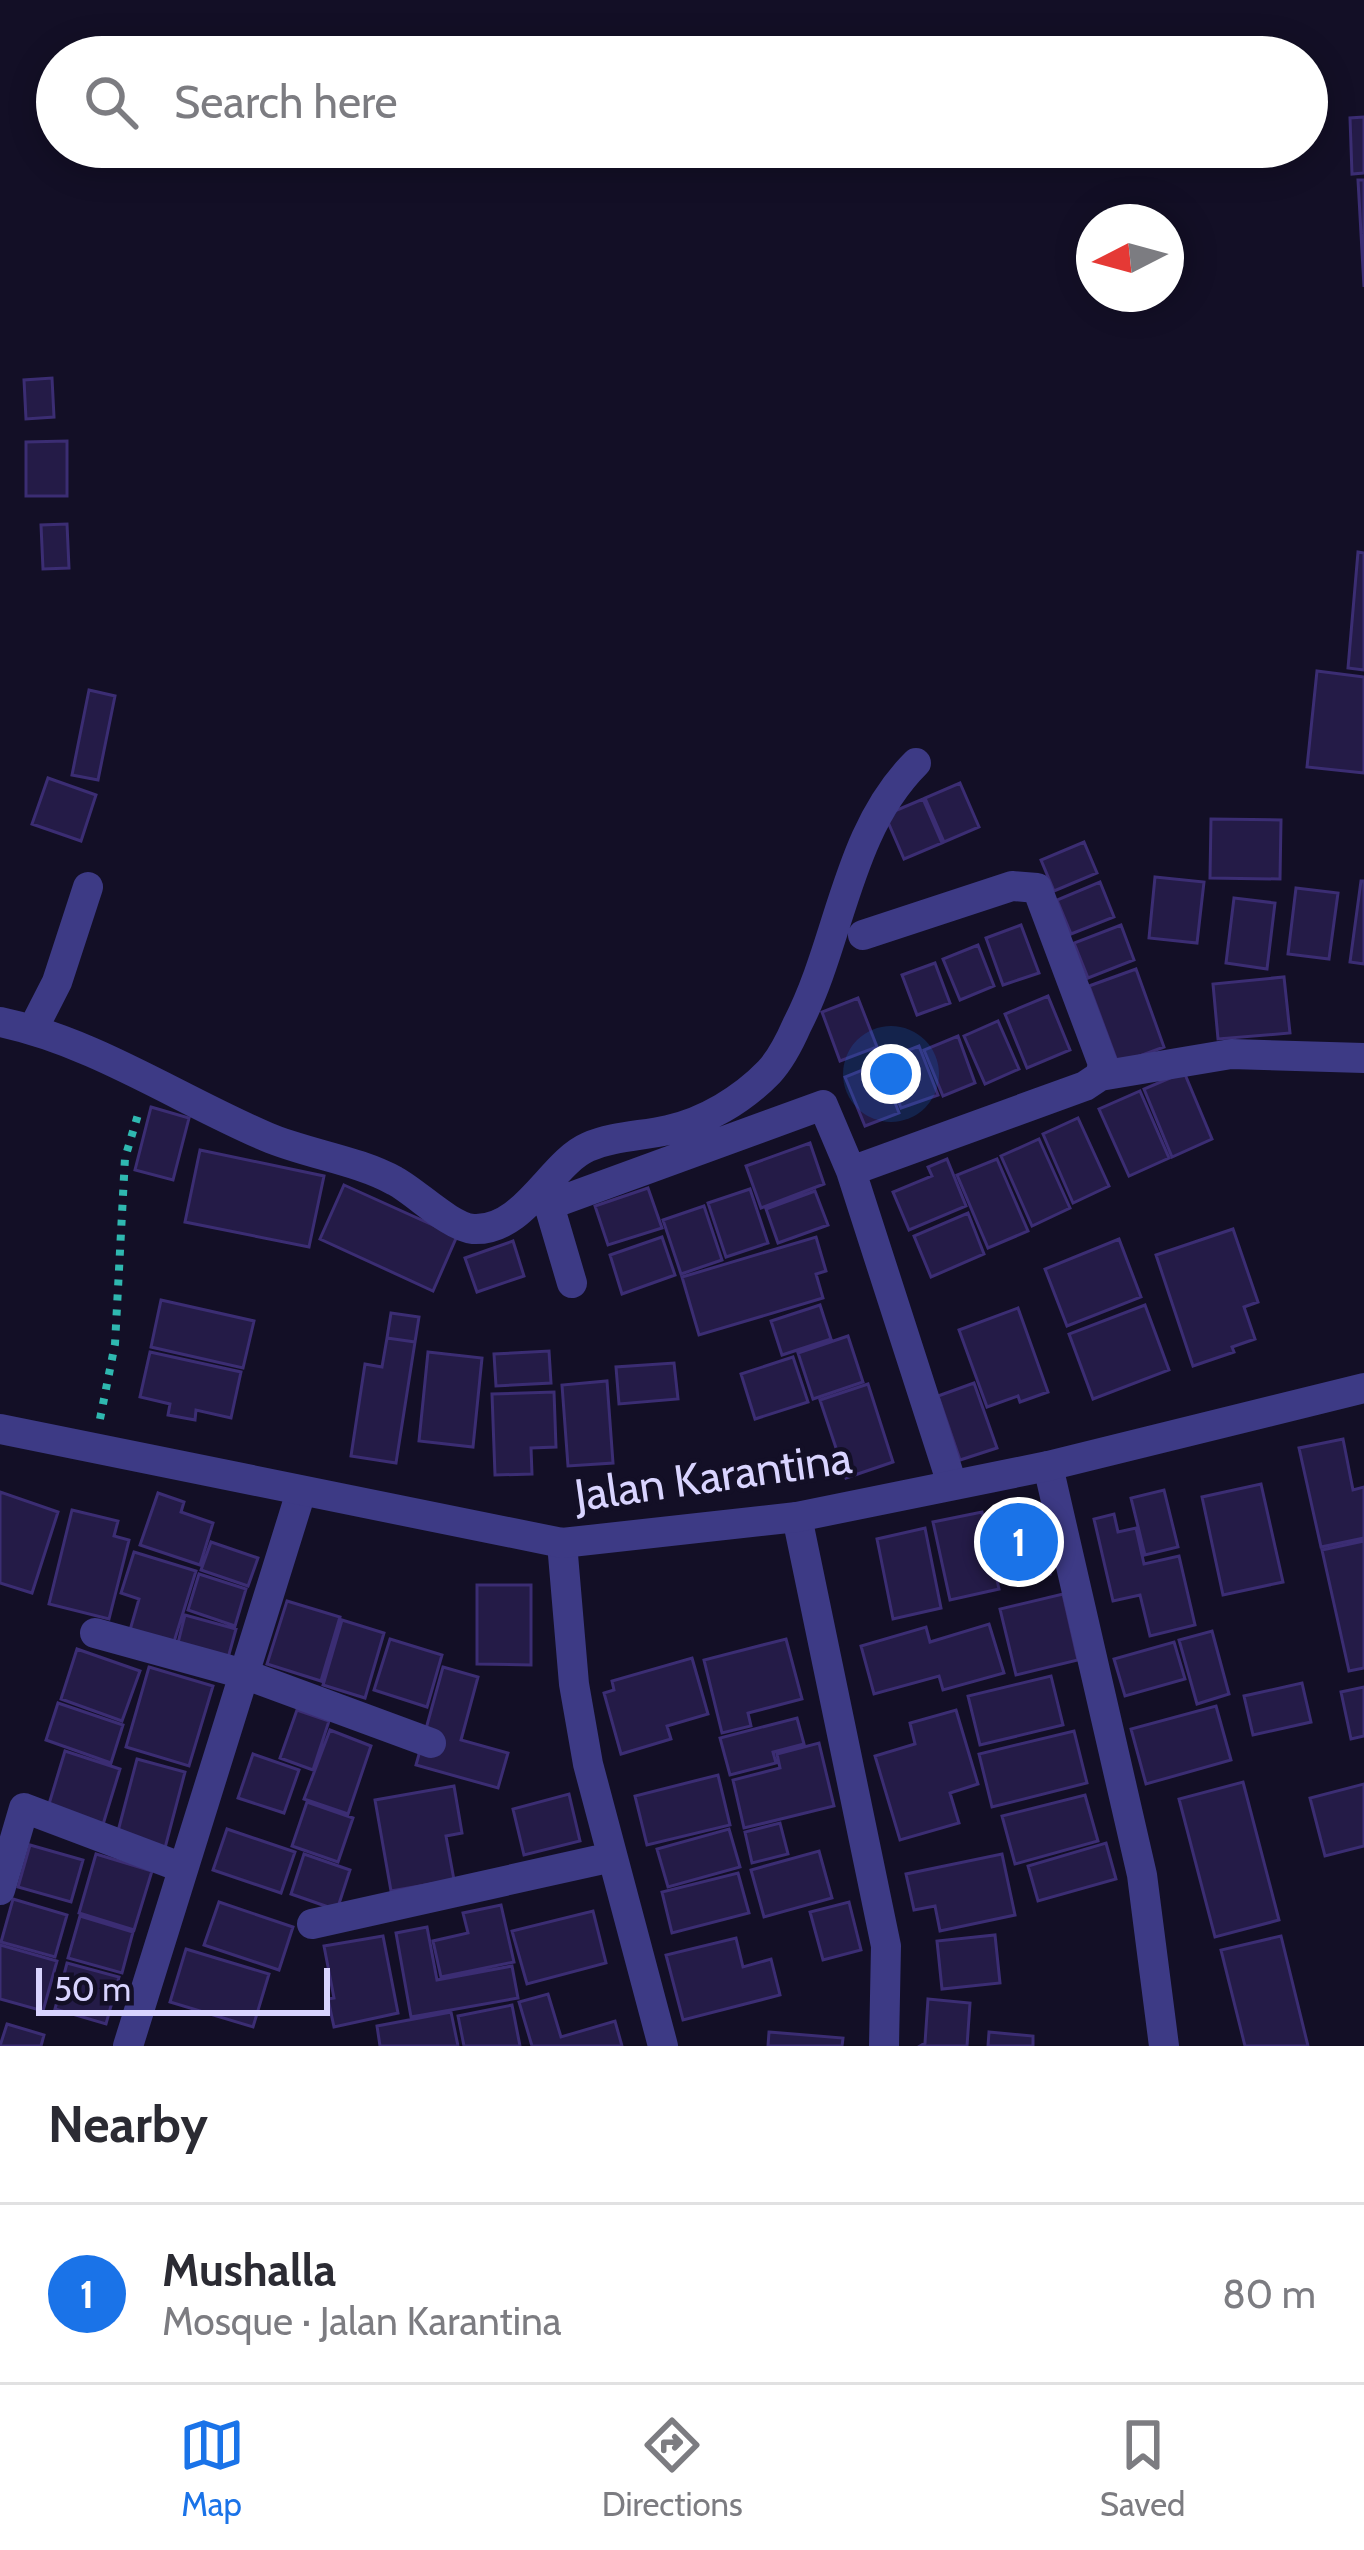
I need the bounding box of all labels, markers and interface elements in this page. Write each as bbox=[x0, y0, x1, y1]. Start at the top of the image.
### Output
search box bbox=[36, 36, 1328, 168]
icon: search bbox=[78, 69, 144, 135]
text: Search here bbox=[174, 75, 398, 129]
north arrow bbox=[1076, 204, 1184, 312]
your location bbox=[861, 1044, 921, 1104]
street label: Jalan Karantina bbox=[570, 1430, 855, 1522]
pin: 1 bbox=[980, 1497, 1058, 1587]
scale bar bbox=[36, 1962, 330, 2015]
text: 50 m bbox=[54, 1969, 131, 2009]
text: Nearby bbox=[48, 2093, 208, 2155]
text: Mushalla bbox=[162, 2243, 336, 2297]
text: 1 bbox=[80, 2270, 94, 2318]
text: 80 m bbox=[1222, 2270, 1316, 2318]
text: Mosque · Jalan Karantina bbox=[162, 2297, 562, 2345]
tab: Map bbox=[179, 2412, 245, 2524]
tab: Directions bbox=[602, 2412, 743, 2524]
tab: Saved bbox=[1100, 2412, 1185, 2524]

